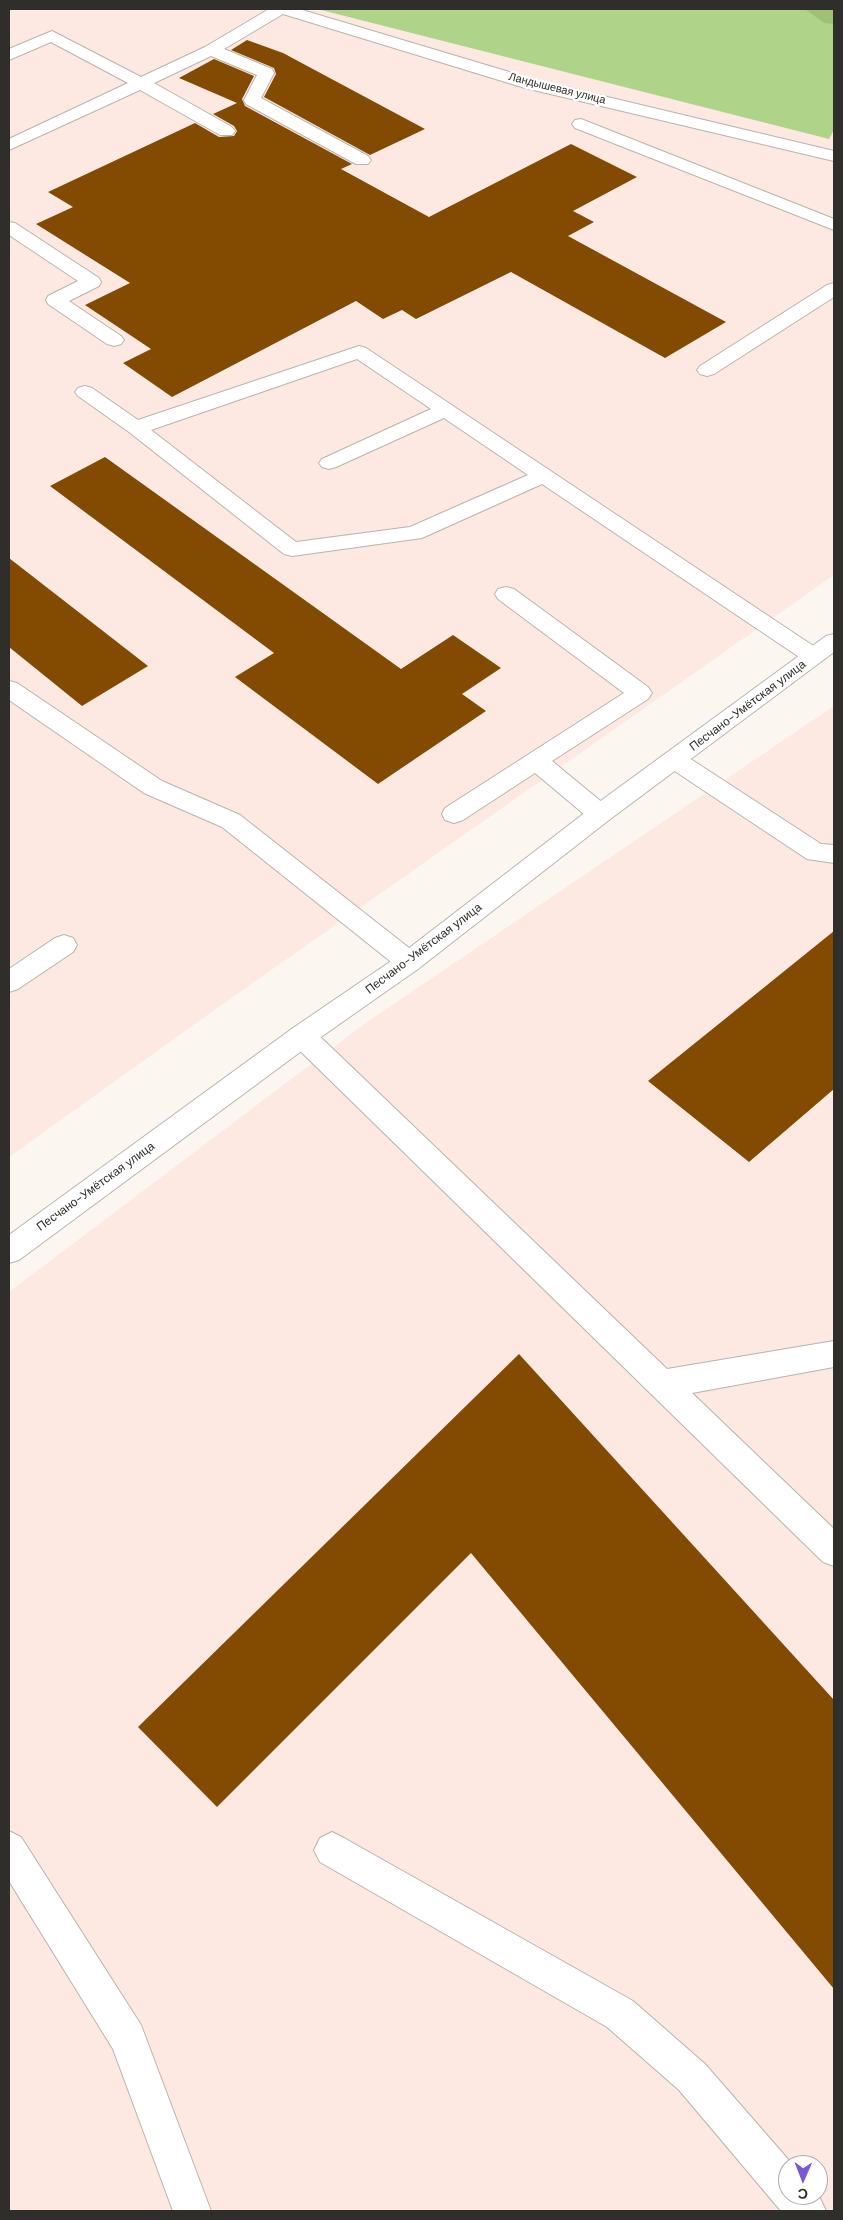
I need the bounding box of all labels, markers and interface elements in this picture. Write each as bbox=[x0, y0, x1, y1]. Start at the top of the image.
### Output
street label: Ландышевая улица bbox=[507, 71, 607, 107]
street label: Песчано-Умётская улица bbox=[687, 657, 809, 755]
street label: Песчано-Умётская улица bbox=[363, 900, 485, 998]
street label: Песчано-Умётская улица bbox=[34, 1139, 158, 1235]
north arrow bbox=[778, 2155, 828, 2205]
text: С bbox=[798, 2185, 808, 2203]

